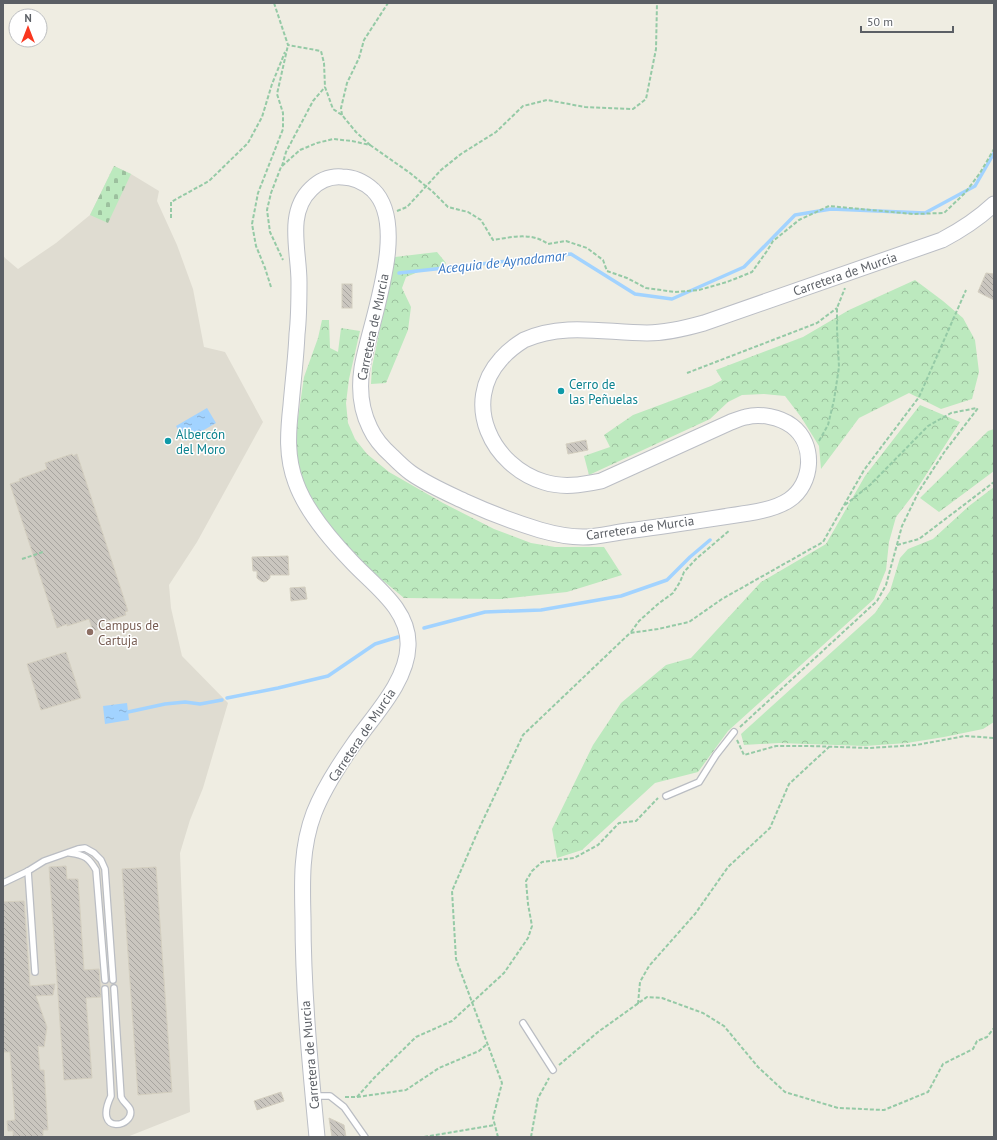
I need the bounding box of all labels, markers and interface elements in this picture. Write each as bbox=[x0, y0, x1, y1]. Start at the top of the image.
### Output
north arrow bbox=[8, 8, 48, 48]
scale bar bbox=[861, 8, 953, 34]
text: N bbox=[24, 11, 32, 25]
text: 50 m bbox=[867, 14, 893, 29]
water label: Acequia de Aynadamar bbox=[436, 246, 568, 278]
street label: Carretera de Murcia bbox=[791, 248, 899, 300]
street label: Carretera de Murcia bbox=[353, 272, 393, 382]
place label: Cerro de las Peñuelas bbox=[569, 376, 638, 408]
marker: Cerro de las Peñuelas bbox=[556, 386, 566, 396]
place label: Albercón del Moro bbox=[176, 426, 226, 458]
marker: Albercón del Moro bbox=[163, 436, 173, 446]
street label: Carretera de Murcia bbox=[585, 512, 695, 544]
place label: Campus de Cartuja bbox=[98, 617, 159, 649]
marker: Campus de Cartuja bbox=[85, 627, 95, 637]
street label: Carretera de Murcia bbox=[325, 685, 399, 785]
street label: Carretera de Murcia bbox=[297, 1000, 323, 1110]

